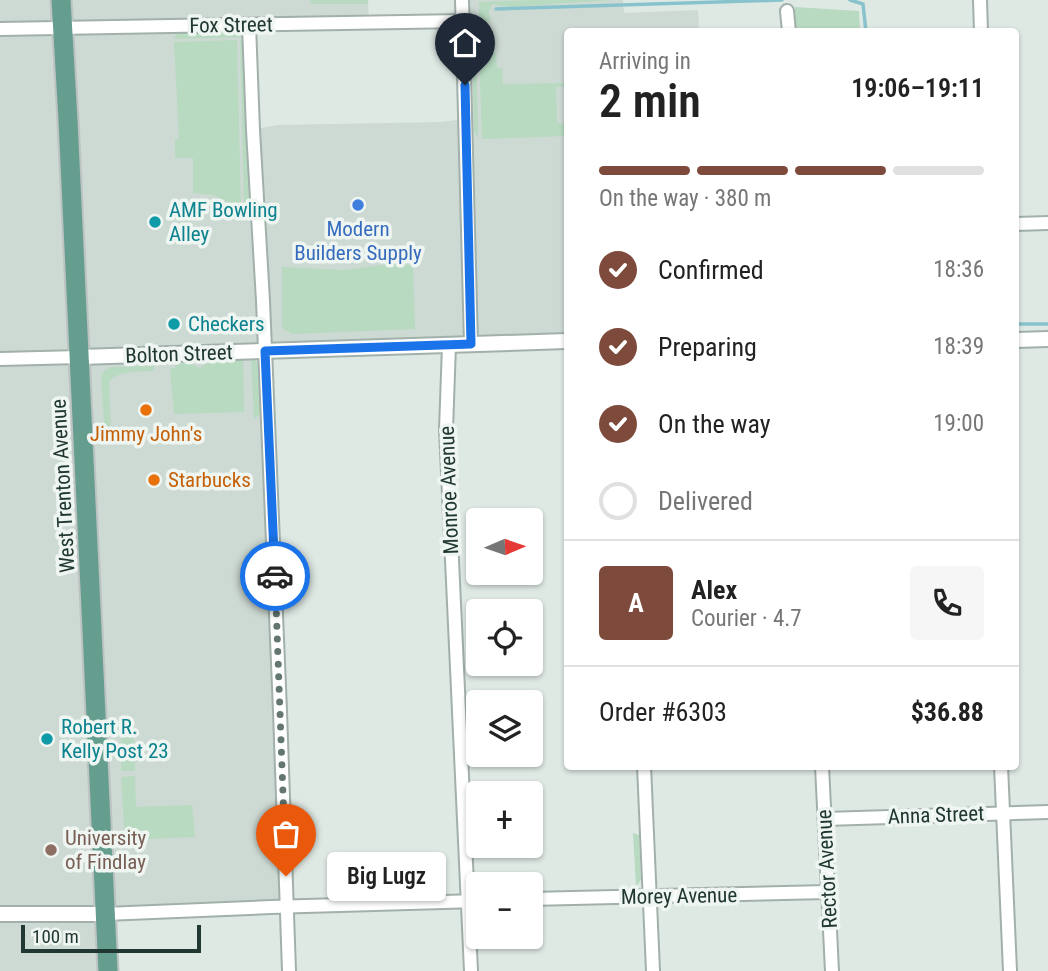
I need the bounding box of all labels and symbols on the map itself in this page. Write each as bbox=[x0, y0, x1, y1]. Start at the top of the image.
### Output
street label: Fox Street bbox=[189, 12, 273, 38]
pin bbox=[435, 13, 495, 85]
marker: Modern Builders Supply bbox=[350, 197, 366, 213]
place label: AMF Bowling Alley bbox=[169, 198, 278, 246]
marker: AMF Bowling Alley bbox=[147, 214, 163, 230]
place label: Modern Builders Supply bbox=[294, 217, 422, 265]
place label: Checkers bbox=[188, 312, 265, 336]
marker: Checkers bbox=[166, 316, 182, 332]
street label: Bolton Street bbox=[125, 340, 233, 368]
street label: West Trenton Avenue bbox=[46, 398, 80, 574]
marker: Jimmy John's bbox=[138, 402, 154, 418]
place label: Jimmy John's bbox=[90, 422, 202, 446]
street label: Monroe Avenue bbox=[435, 425, 463, 555]
place label: Starbucks bbox=[168, 468, 251, 492]
marker: Starbucks bbox=[146, 472, 162, 488]
north arrow bbox=[466, 508, 542, 584]
courier bbox=[240, 541, 310, 611]
place label: Robert R. Kelly Post 23 bbox=[61, 715, 169, 763]
marker: Robert R. Kelly Post 23 bbox=[39, 731, 55, 747]
street label: Anna Street bbox=[887, 801, 985, 829]
pin bbox=[256, 804, 316, 876]
street label: Rector Avenue bbox=[812, 809, 842, 929]
place label: University of Findlay bbox=[65, 826, 146, 874]
marker: University of Findlay bbox=[43, 842, 59, 858]
callout: Big Lugz bbox=[328, 852, 447, 900]
street label: Morey Avenue bbox=[621, 883, 738, 909]
scale bar bbox=[21, 922, 201, 954]

